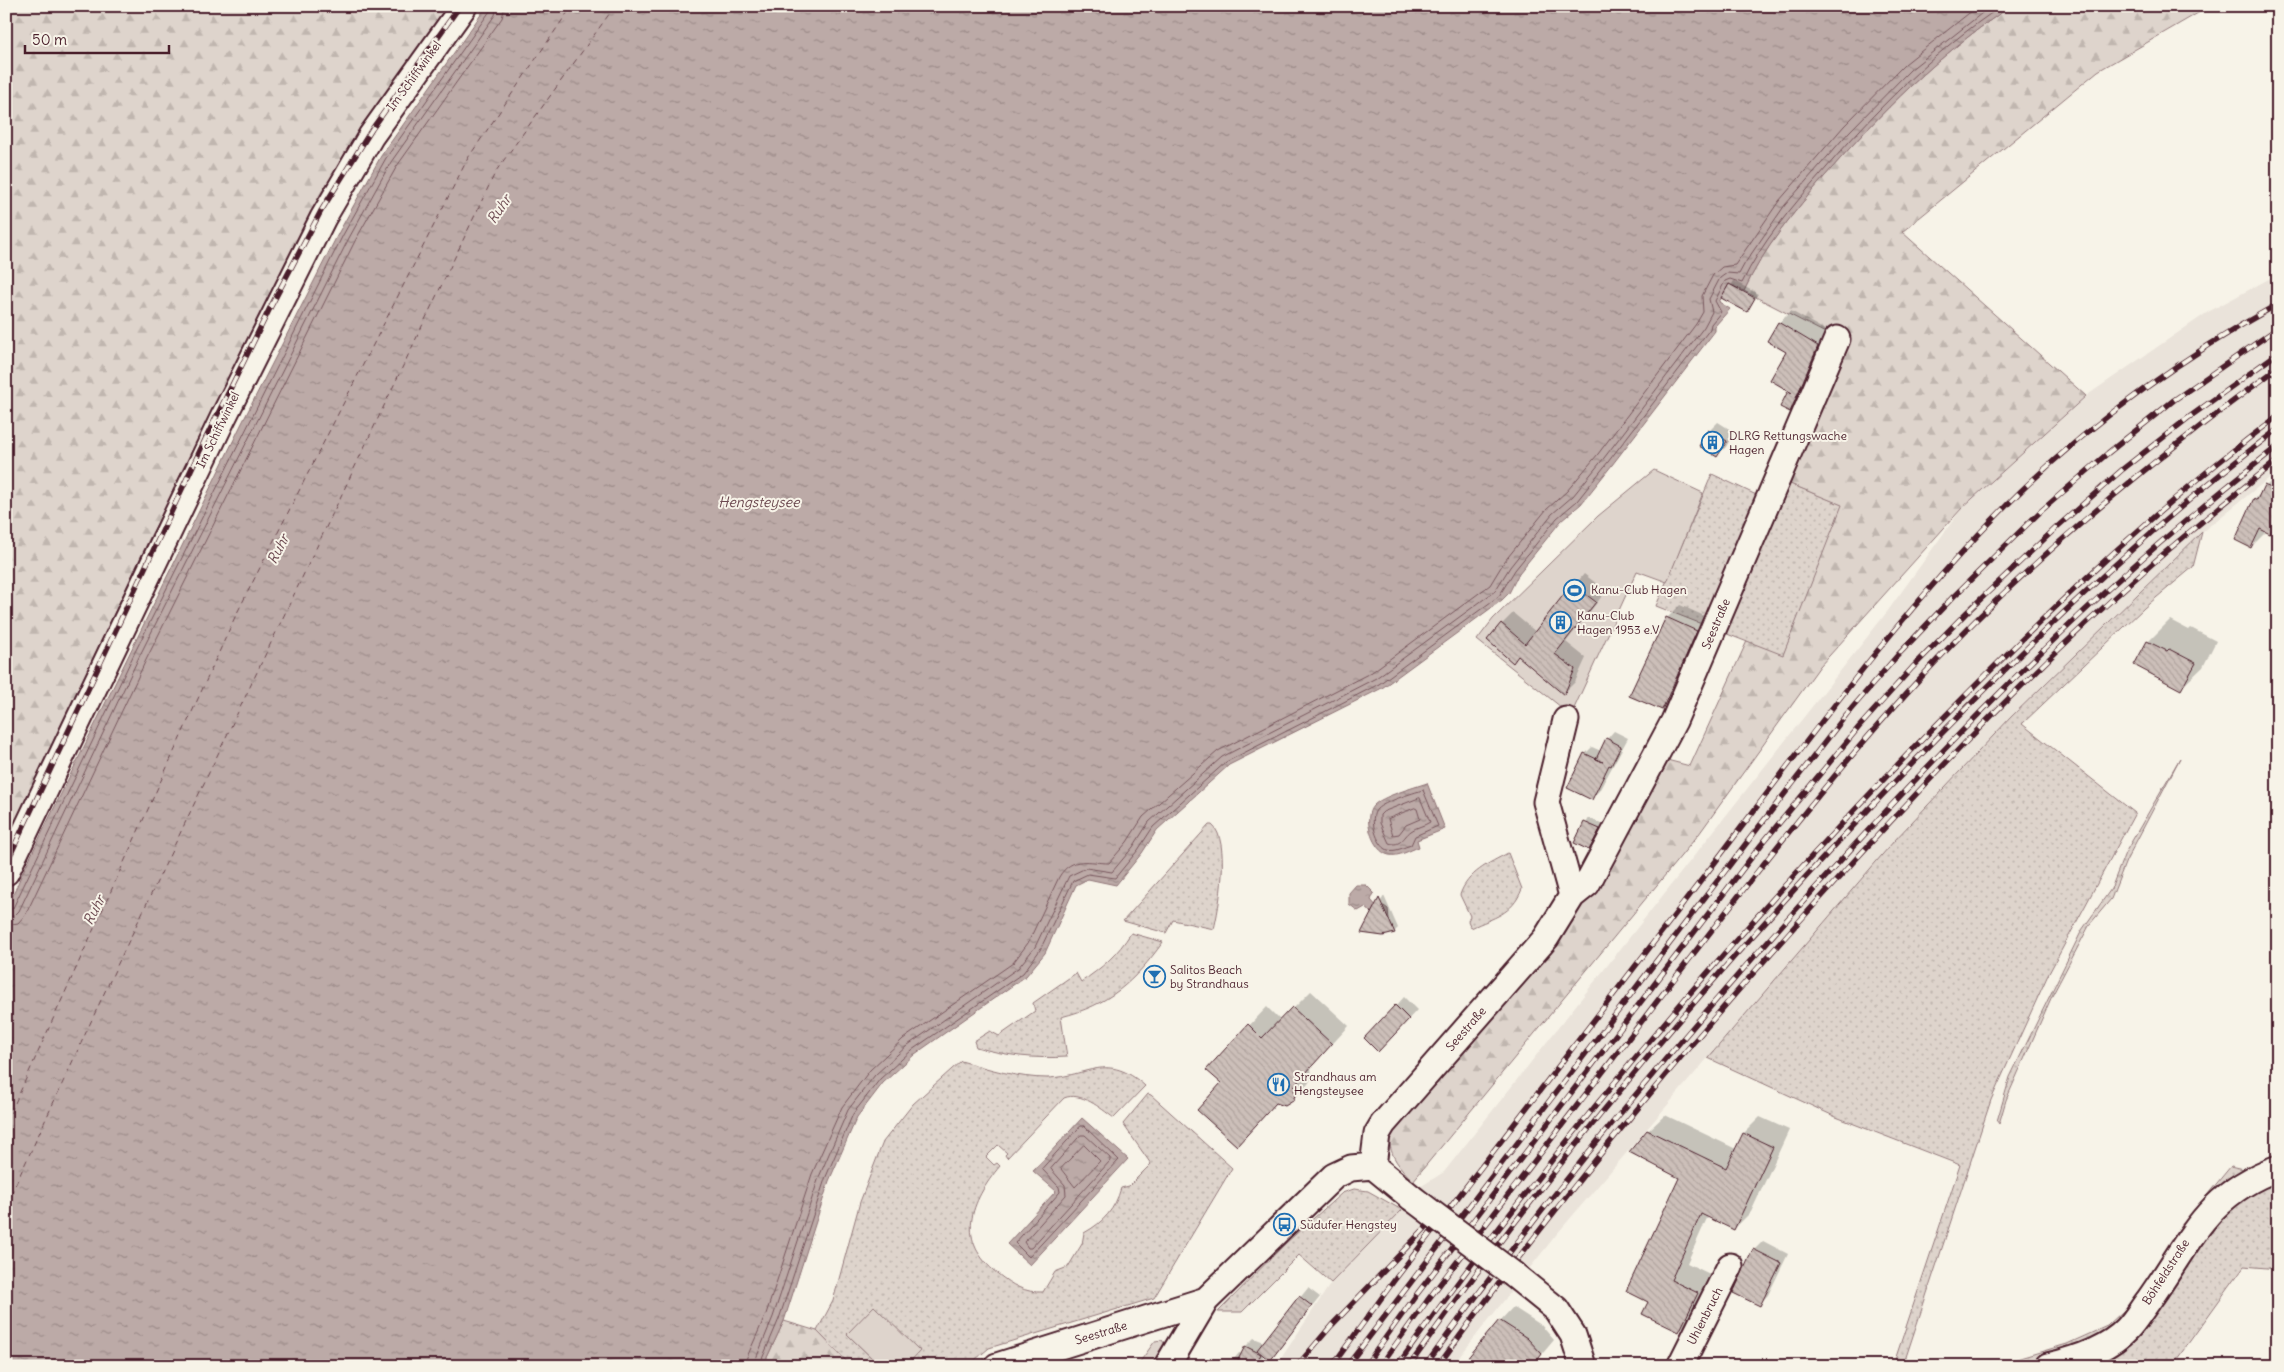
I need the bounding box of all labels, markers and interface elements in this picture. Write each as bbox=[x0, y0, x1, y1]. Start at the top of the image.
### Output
scale bar bbox=[25, 22, 169, 54]
text: 50 m bbox=[32, 30, 67, 49]
street label: Im Schiffwinkel bbox=[383, 38, 444, 114]
water label: Ruhr bbox=[483, 189, 516, 227]
street label: Im Schiffwinkel bbox=[193, 389, 242, 470]
place label: DLRG Rettungswache Hagen bbox=[1729, 428, 1847, 457]
building icon: DLRG Rettungswache Hagen bbox=[1701, 431, 1725, 455]
water label: Hengsteysee bbox=[718, 493, 801, 511]
water label: Ruhr bbox=[263, 529, 294, 567]
sports icon: Kanu-Club Hagen bbox=[1563, 578, 1587, 602]
place label: Kanu-Club Hagen bbox=[1591, 582, 1687, 597]
street label: Seestraße bbox=[1698, 596, 1733, 651]
place label: Kanu-Club Hagen 1953 e.V bbox=[1577, 608, 1660, 637]
building icon: Kanu-Club Hagen 1953 e.V bbox=[1549, 611, 1573, 635]
water label: Ruhr bbox=[79, 890, 110, 928]
place label: Salitos Beach by Strandhaus bbox=[1170, 962, 1249, 991]
bar icon: Salitos Beach by Strandhaus bbox=[1142, 965, 1166, 989]
street label: Seestraße bbox=[1442, 1003, 1489, 1054]
place label: Strandhaus am Hengsteysee bbox=[1294, 1069, 1377, 1098]
restaurant icon: Strandhaus am Hengsteysee bbox=[1266, 1072, 1290, 1096]
bus stop icon: Südufer Hengstey bbox=[1272, 1213, 1296, 1237]
place label: Südufer Hengstey bbox=[1300, 1217, 1397, 1232]
street label: Böhfeldstraße bbox=[2139, 1236, 2192, 1307]
street label: Uhlenbruch bbox=[1684, 1284, 1725, 1347]
street label: Seestraße bbox=[1073, 1317, 1129, 1348]

